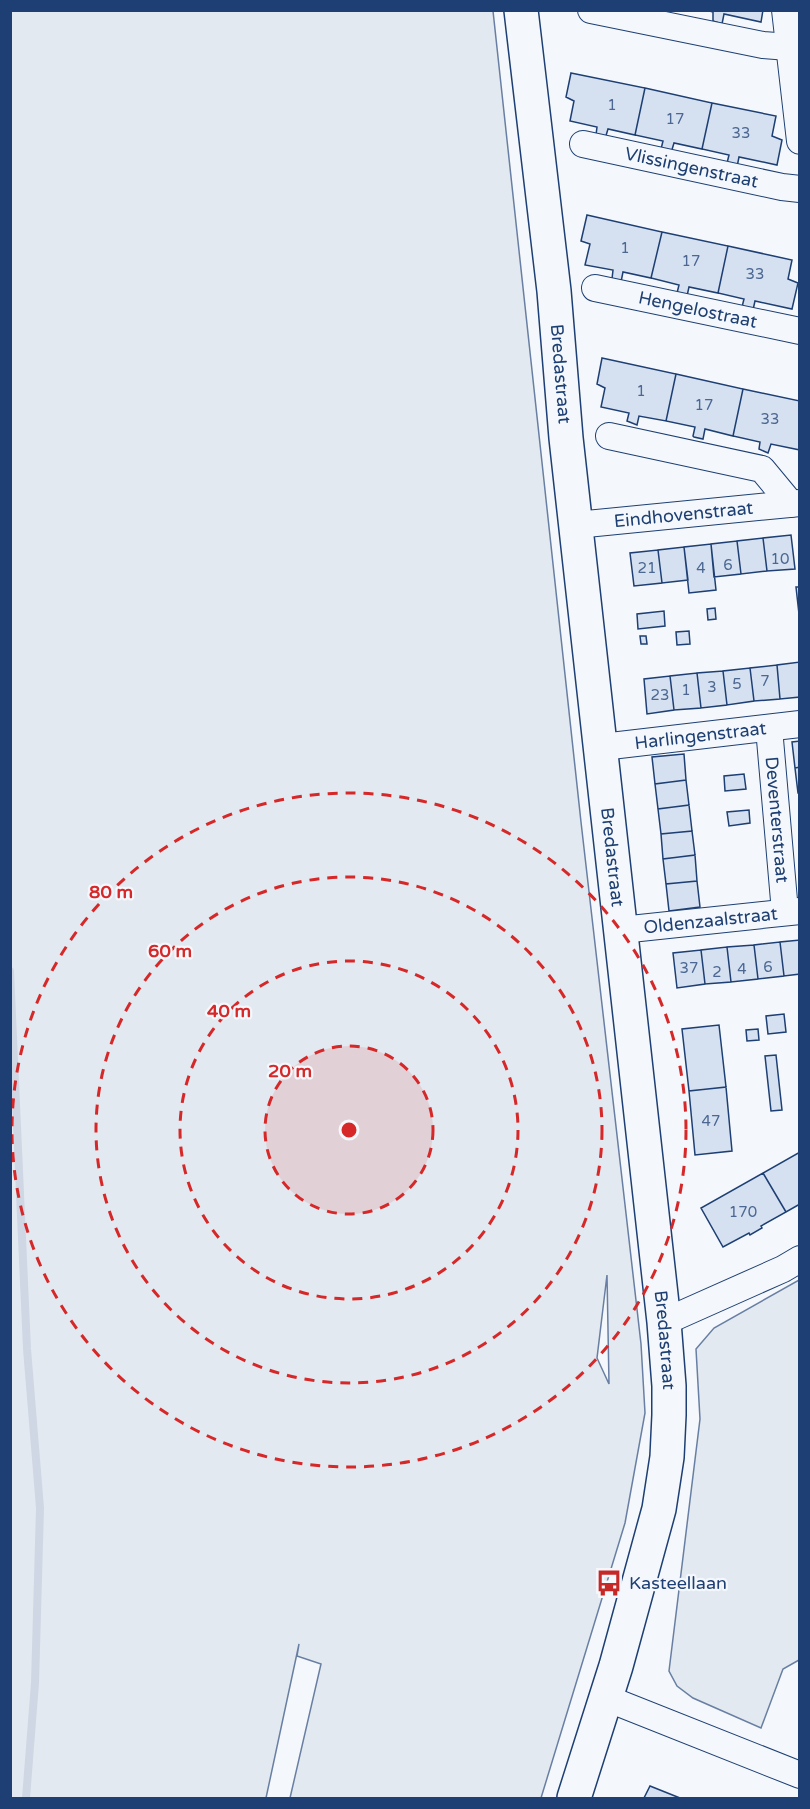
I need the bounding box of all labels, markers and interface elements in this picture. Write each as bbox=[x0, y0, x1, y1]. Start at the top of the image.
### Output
house number: 1 bbox=[607, 96, 617, 114]
house number: 17 bbox=[666, 110, 684, 128]
house number: 33 bbox=[732, 124, 750, 142]
street label: Vlissingenstraat bbox=[623, 142, 760, 193]
house number: 1 bbox=[620, 239, 630, 257]
house number: 17 bbox=[682, 252, 700, 270]
house number: 33 bbox=[746, 265, 764, 283]
street label: Hengelostraat bbox=[636, 286, 759, 333]
street label: Bredastraat bbox=[546, 323, 576, 425]
house number: 1 bbox=[636, 382, 646, 400]
house number: 17 bbox=[695, 396, 713, 414]
house number: 33 bbox=[761, 410, 779, 428]
street label: Eindhovenstraat bbox=[613, 497, 754, 532]
house number: 10 bbox=[771, 550, 789, 568]
house number: 6 bbox=[723, 556, 733, 574]
house number: 21 bbox=[638, 559, 656, 577]
house number: 4 bbox=[696, 559, 706, 577]
house number: 7 bbox=[760, 672, 770, 690]
house number: 5 bbox=[732, 675, 742, 693]
house number: 3 bbox=[707, 678, 717, 696]
house number: 1 bbox=[681, 681, 691, 699]
house number: 23 bbox=[651, 686, 669, 704]
street label: Harlingenstraat bbox=[633, 717, 767, 754]
street label: Deventerstraat bbox=[761, 756, 793, 884]
street label: Bredastraat bbox=[596, 806, 629, 908]
text: 80 m bbox=[89, 881, 133, 903]
street label: Oldenzaalstraat bbox=[642, 902, 779, 939]
text: 60 m bbox=[148, 940, 192, 962]
house number: 6 bbox=[763, 958, 773, 976]
house number: 37 bbox=[680, 959, 698, 977]
house number: 4 bbox=[737, 960, 747, 978]
house number: 2 bbox=[712, 963, 722, 981]
text: 40 m bbox=[207, 1000, 251, 1022]
text: 20 m bbox=[268, 1060, 312, 1082]
house number: 47 bbox=[702, 1112, 720, 1130]
centre of rings bbox=[339, 1120, 359, 1140]
house number: 170 bbox=[729, 1203, 757, 1221]
street label: Bredastraat bbox=[650, 1289, 680, 1390]
bus stop icon: Kasteellaan bbox=[594, 1568, 624, 1598]
place label: Kasteellaan bbox=[629, 1572, 727, 1594]

